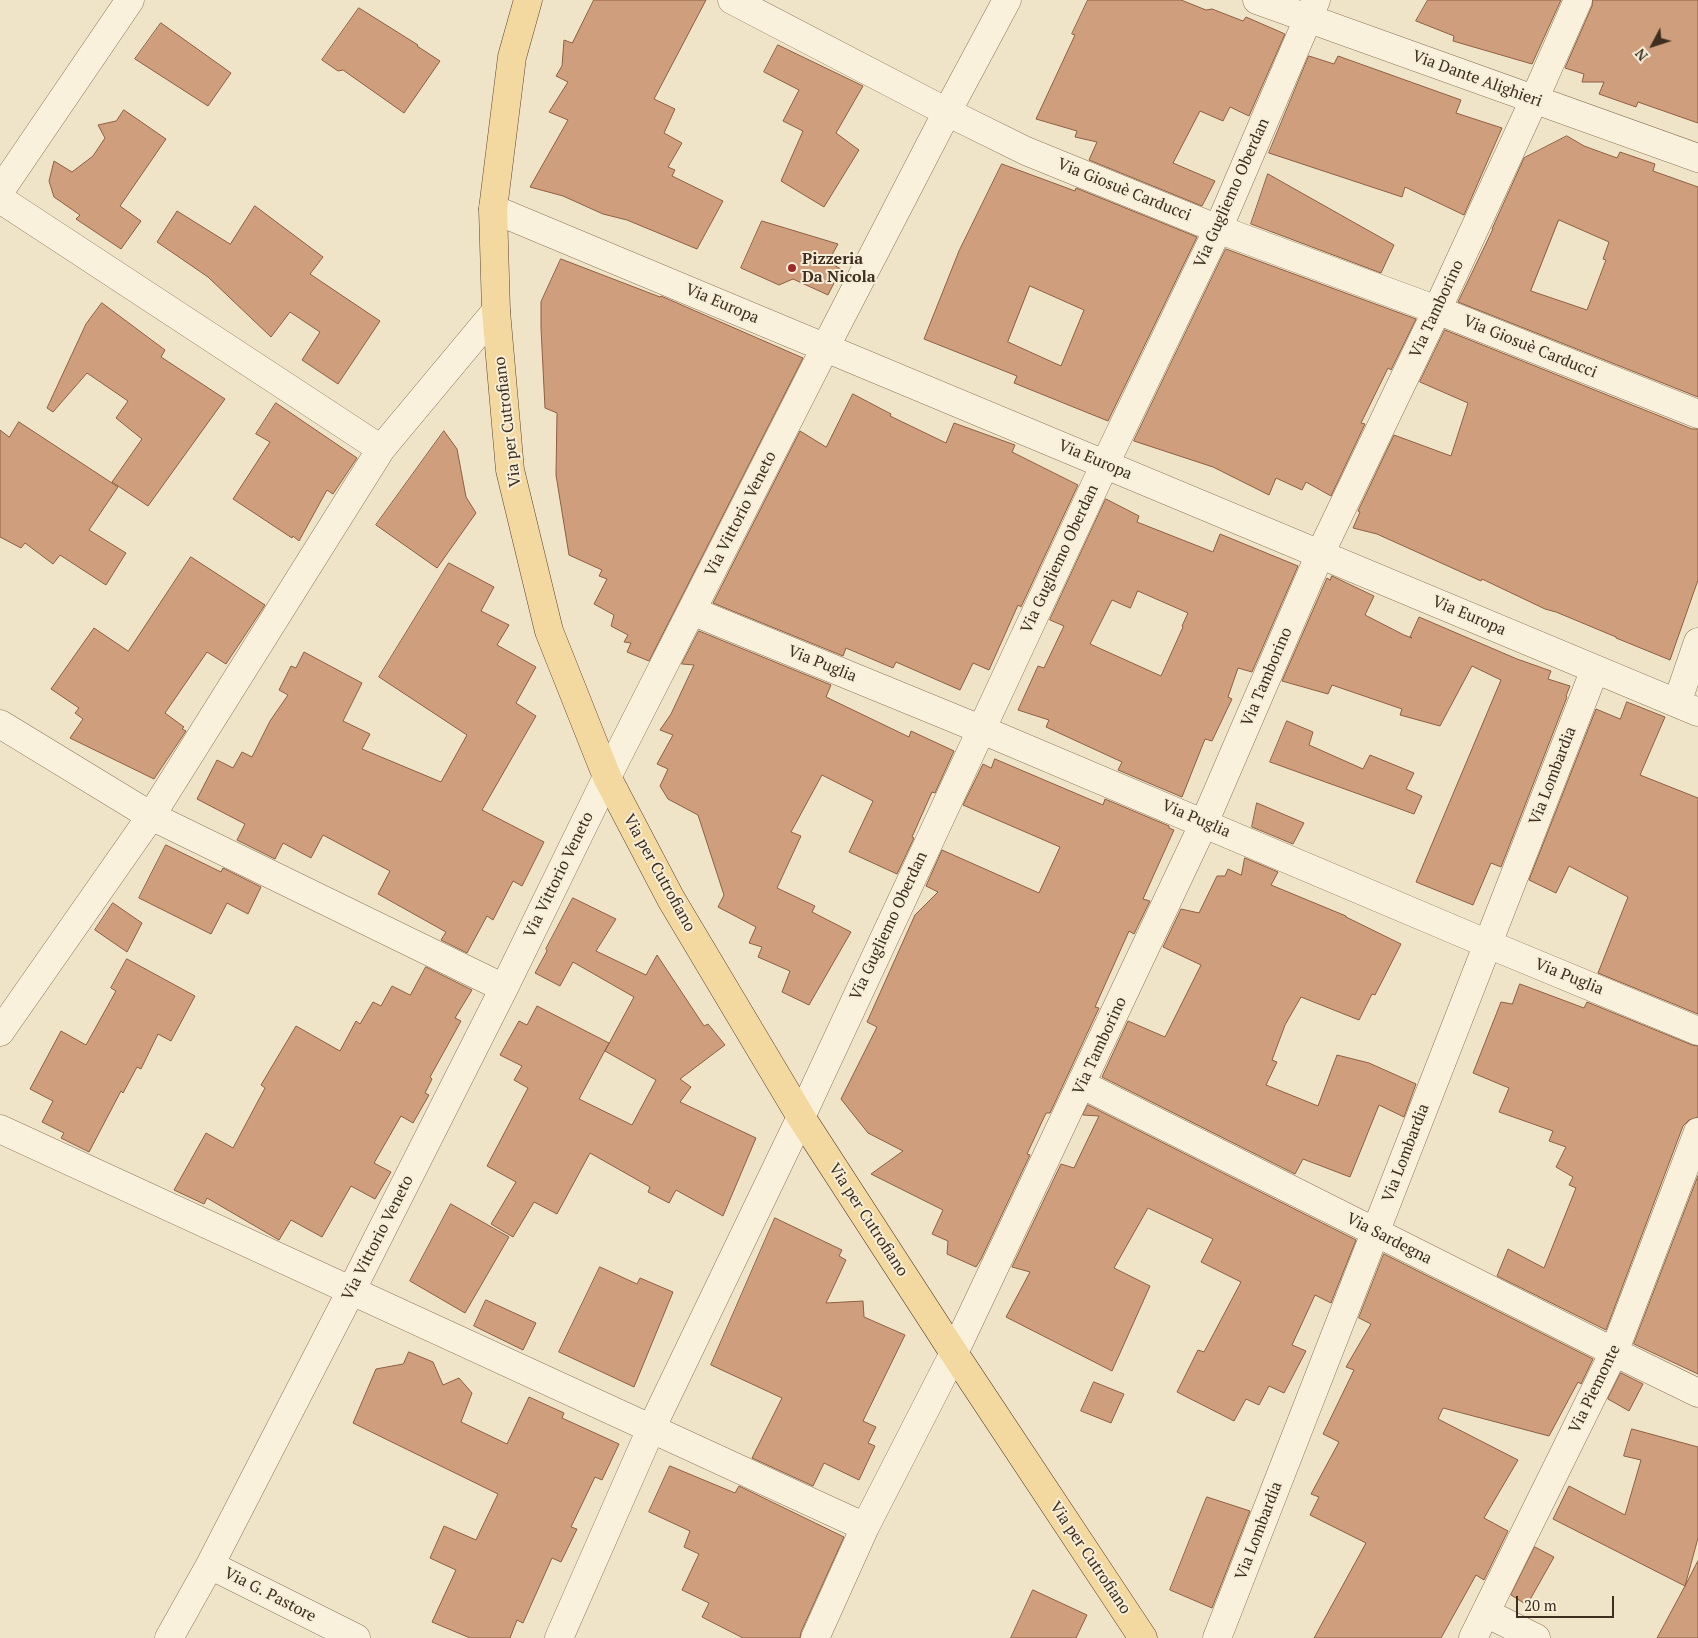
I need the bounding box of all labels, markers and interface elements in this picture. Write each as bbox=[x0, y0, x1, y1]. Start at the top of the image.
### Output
north arrow bbox=[1628, 20, 1678, 70]
text: N bbox=[1630, 45, 1652, 65]
street label: Via Dante Alighieri bbox=[1409, 47, 1545, 111]
street label: Via Gugliemo Oberdan bbox=[1190, 115, 1274, 271]
street label: Via Giosuè Carducci bbox=[1054, 154, 1194, 226]
place label: Pizzeria Da Nicola bbox=[802, 249, 876, 287]
street label: Via Tamborino bbox=[1406, 257, 1468, 361]
marker: Pizzeria Da Nicola bbox=[786, 262, 798, 274]
street label: Via Europa bbox=[682, 280, 762, 328]
street label: Via Giosuè Carducci bbox=[1460, 311, 1600, 383]
street label: Via per Cutrofiano bbox=[490, 356, 526, 488]
street label: Via Europa bbox=[1055, 436, 1135, 484]
street label: Via Vittorio Veneto bbox=[701, 448, 781, 580]
street label: Via Gugliemo Oberdan bbox=[1017, 482, 1103, 636]
street label: Via Europa bbox=[1429, 592, 1509, 640]
street label: Via Tamborino bbox=[1237, 624, 1297, 730]
street label: Via Puglia bbox=[785, 642, 859, 686]
street label: Via Lombardia bbox=[1525, 724, 1581, 828]
street label: Via Puglia bbox=[1159, 796, 1233, 842]
street label: Via Vittorio Veneto bbox=[520, 809, 598, 941]
street label: Via per Cutrofiano bbox=[619, 811, 699, 935]
street label: Via Gugliemo Oberdan bbox=[846, 849, 932, 1003]
street label: Via Puglia bbox=[1532, 955, 1606, 999]
street label: Via Tamborino bbox=[1069, 994, 1131, 1098]
street label: Via Lombardia bbox=[1378, 1101, 1434, 1205]
street label: Via per Cutrofiano bbox=[824, 1160, 912, 1280]
street label: Via Vittorio Veneto bbox=[338, 1172, 418, 1304]
street label: Via Sardegna bbox=[1343, 1209, 1435, 1269]
street label: Via Piemonte bbox=[1565, 1342, 1625, 1436]
street label: Via Lombardia bbox=[1231, 1479, 1287, 1583]
street label: Via per Cutrofiano bbox=[1045, 1498, 1135, 1618]
street label: Via G. Pastore bbox=[221, 1564, 319, 1626]
scale bar bbox=[1518, 1586, 1616, 1618]
text: 20 m bbox=[1524, 1595, 1557, 1615]

